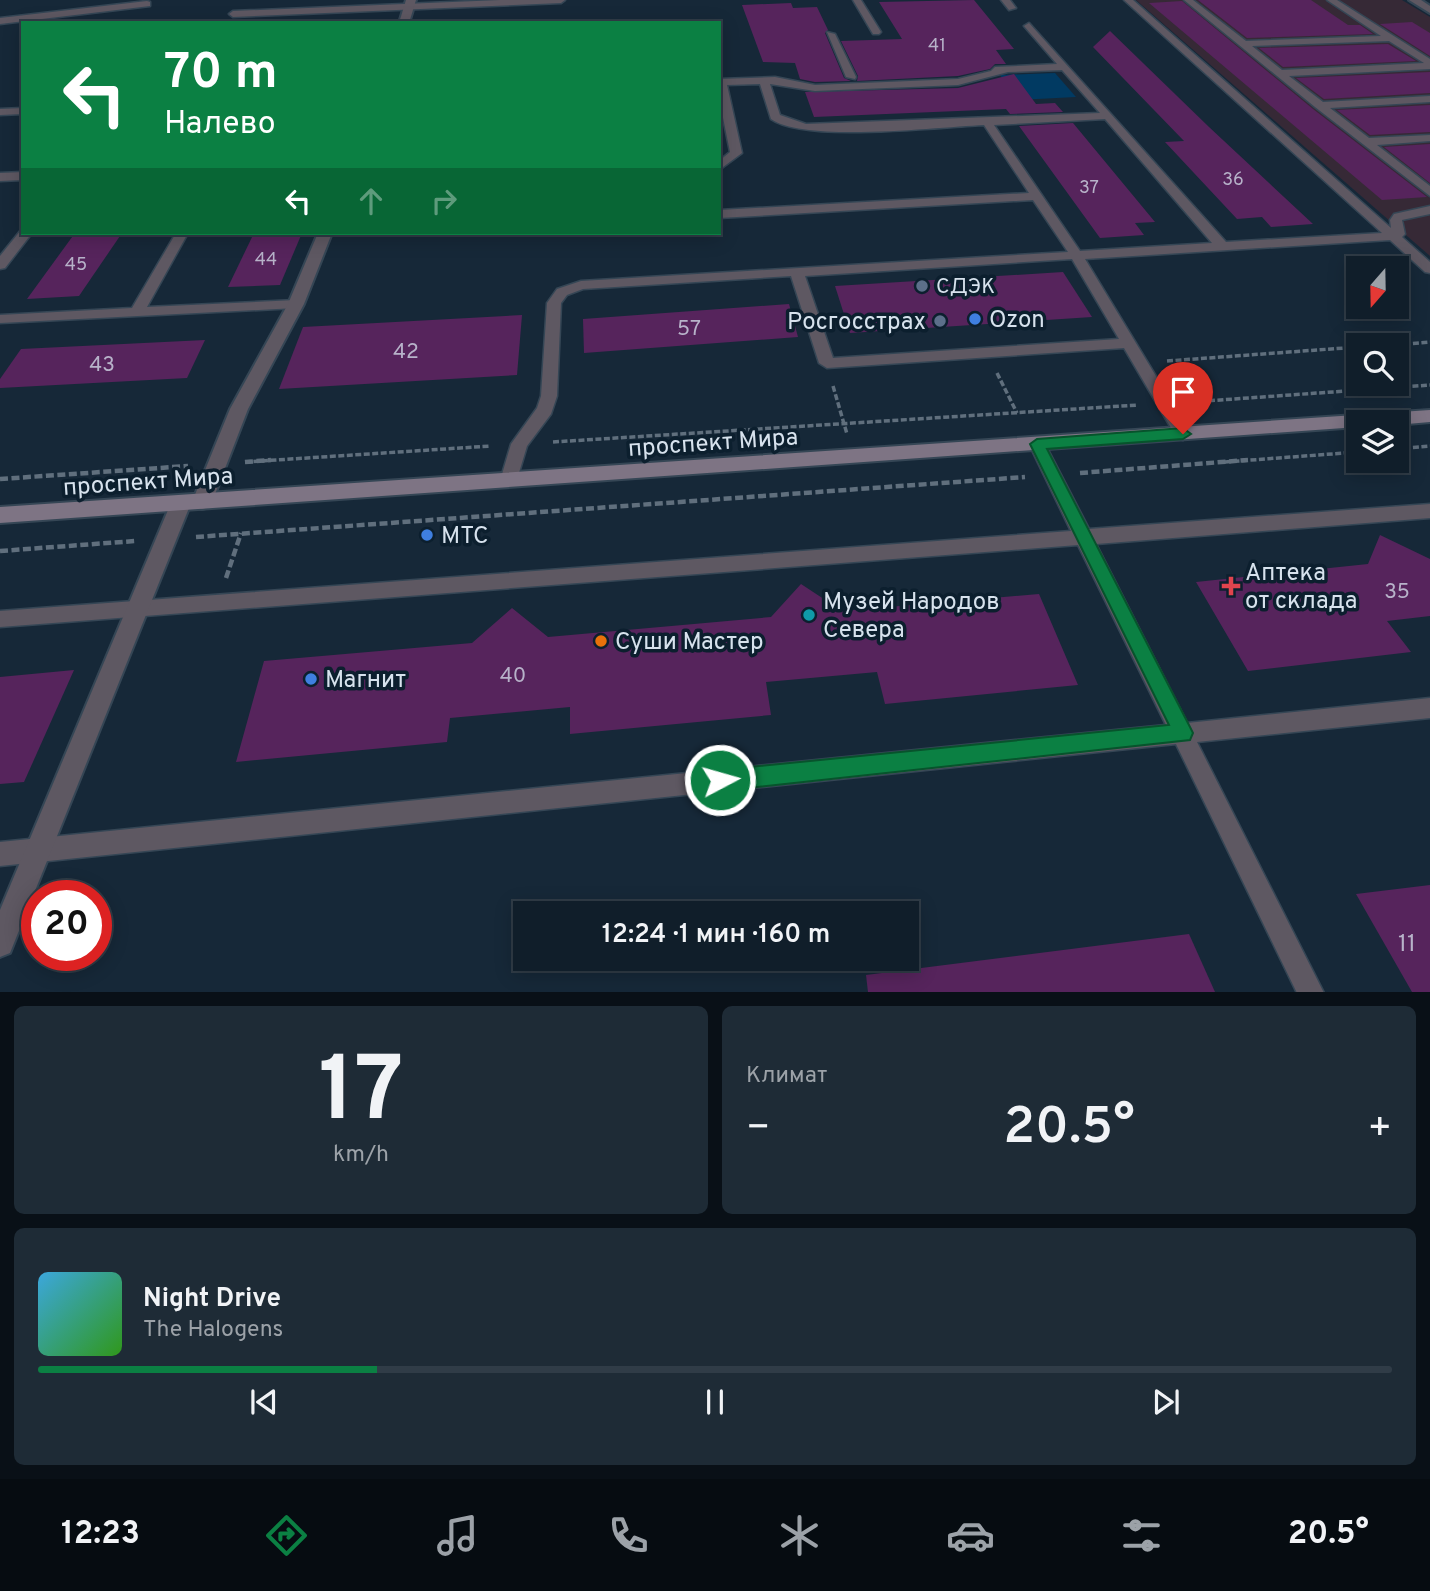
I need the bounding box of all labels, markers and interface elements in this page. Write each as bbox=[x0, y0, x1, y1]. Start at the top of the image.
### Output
house number: 41 bbox=[928, 35, 946, 58]
text: 70 m bbox=[164, 44, 278, 106]
icon: left bbox=[49, 49, 140, 140]
text: Налево bbox=[164, 105, 276, 145]
house number: 36 bbox=[1222, 169, 1244, 192]
house number: 37 bbox=[1079, 177, 1099, 200]
icon: left bbox=[279, 182, 317, 220]
icon: ahead bbox=[352, 182, 390, 220]
icon: right bbox=[425, 182, 463, 220]
house number: 44 bbox=[255, 249, 277, 272]
house number: 45 bbox=[65, 254, 87, 277]
north arrow bbox=[1346, 256, 1409, 318]
map controls bbox=[1346, 256, 1409, 473]
place label: СДЭК bbox=[936, 274, 995, 301]
marker: СДЭК bbox=[914, 278, 930, 294]
place label: Ozon bbox=[989, 306, 1045, 336]
place label: Росгосстрах bbox=[787, 308, 926, 338]
marker: Ozon bbox=[967, 311, 983, 327]
marker: Росгосстрах bbox=[932, 313, 948, 329]
house number: 57 bbox=[677, 316, 701, 343]
button: search bbox=[1346, 333, 1409, 396]
house number: 42 bbox=[393, 339, 419, 366]
house number: 43 bbox=[89, 352, 115, 379]
pin bbox=[1153, 362, 1213, 434]
icon: arrive bbox=[1164, 373, 1202, 411]
button: layers bbox=[1346, 410, 1409, 473]
street label: проспект Мира bbox=[627, 423, 799, 465]
street label: проспект Мира bbox=[62, 462, 234, 504]
place label: МТС bbox=[441, 522, 489, 552]
marker: МТС bbox=[419, 527, 435, 543]
place label: Аптека от склада bbox=[1245, 559, 1358, 617]
marker: Аптека от склада bbox=[1223, 578, 1239, 594]
house number: 35 bbox=[1384, 579, 1410, 606]
place label: Музей Народов Севера bbox=[823, 588, 1000, 646]
marker: Музей Народов Севера bbox=[801, 607, 817, 623]
place label: Суши Мастер bbox=[615, 628, 764, 658]
marker: Суши Мастер bbox=[593, 633, 609, 649]
house number: 40 bbox=[500, 663, 526, 690]
place label: Магнит bbox=[325, 666, 406, 696]
marker: Магнит bbox=[303, 671, 319, 687]
position arrow bbox=[683, 743, 757, 817]
speed limit sign: 20 bbox=[21, 880, 112, 971]
text: 12:24 · 1 мин · 160 m bbox=[602, 919, 830, 952]
house number: 11 bbox=[1398, 930, 1416, 960]
text: 17 bbox=[318, 1038, 404, 1153]
text: Климат bbox=[746, 1062, 827, 1091]
text: 20.5° bbox=[1003, 1096, 1135, 1162]
text: − bbox=[746, 1105, 771, 1154]
text: + bbox=[1367, 1105, 1392, 1154]
text: km/h bbox=[333, 1141, 389, 1170]
text: Night Drive bbox=[143, 1283, 281, 1316]
text: The Halogens bbox=[143, 1316, 283, 1345]
icon: previous bbox=[245, 1383, 283, 1421]
icon: pause bbox=[696, 1383, 734, 1421]
icon: next bbox=[1147, 1383, 1185, 1421]
icon: directions bbox=[262, 1511, 311, 1560]
icon: music bbox=[433, 1511, 482, 1560]
icon: phone bbox=[604, 1511, 653, 1560]
icon: climate bbox=[775, 1511, 824, 1560]
icon: car bbox=[946, 1511, 995, 1560]
icon: filters bbox=[1117, 1511, 1166, 1560]
text: 12:23 bbox=[61, 1515, 140, 1555]
text: 20.5° bbox=[1288, 1515, 1369, 1555]

